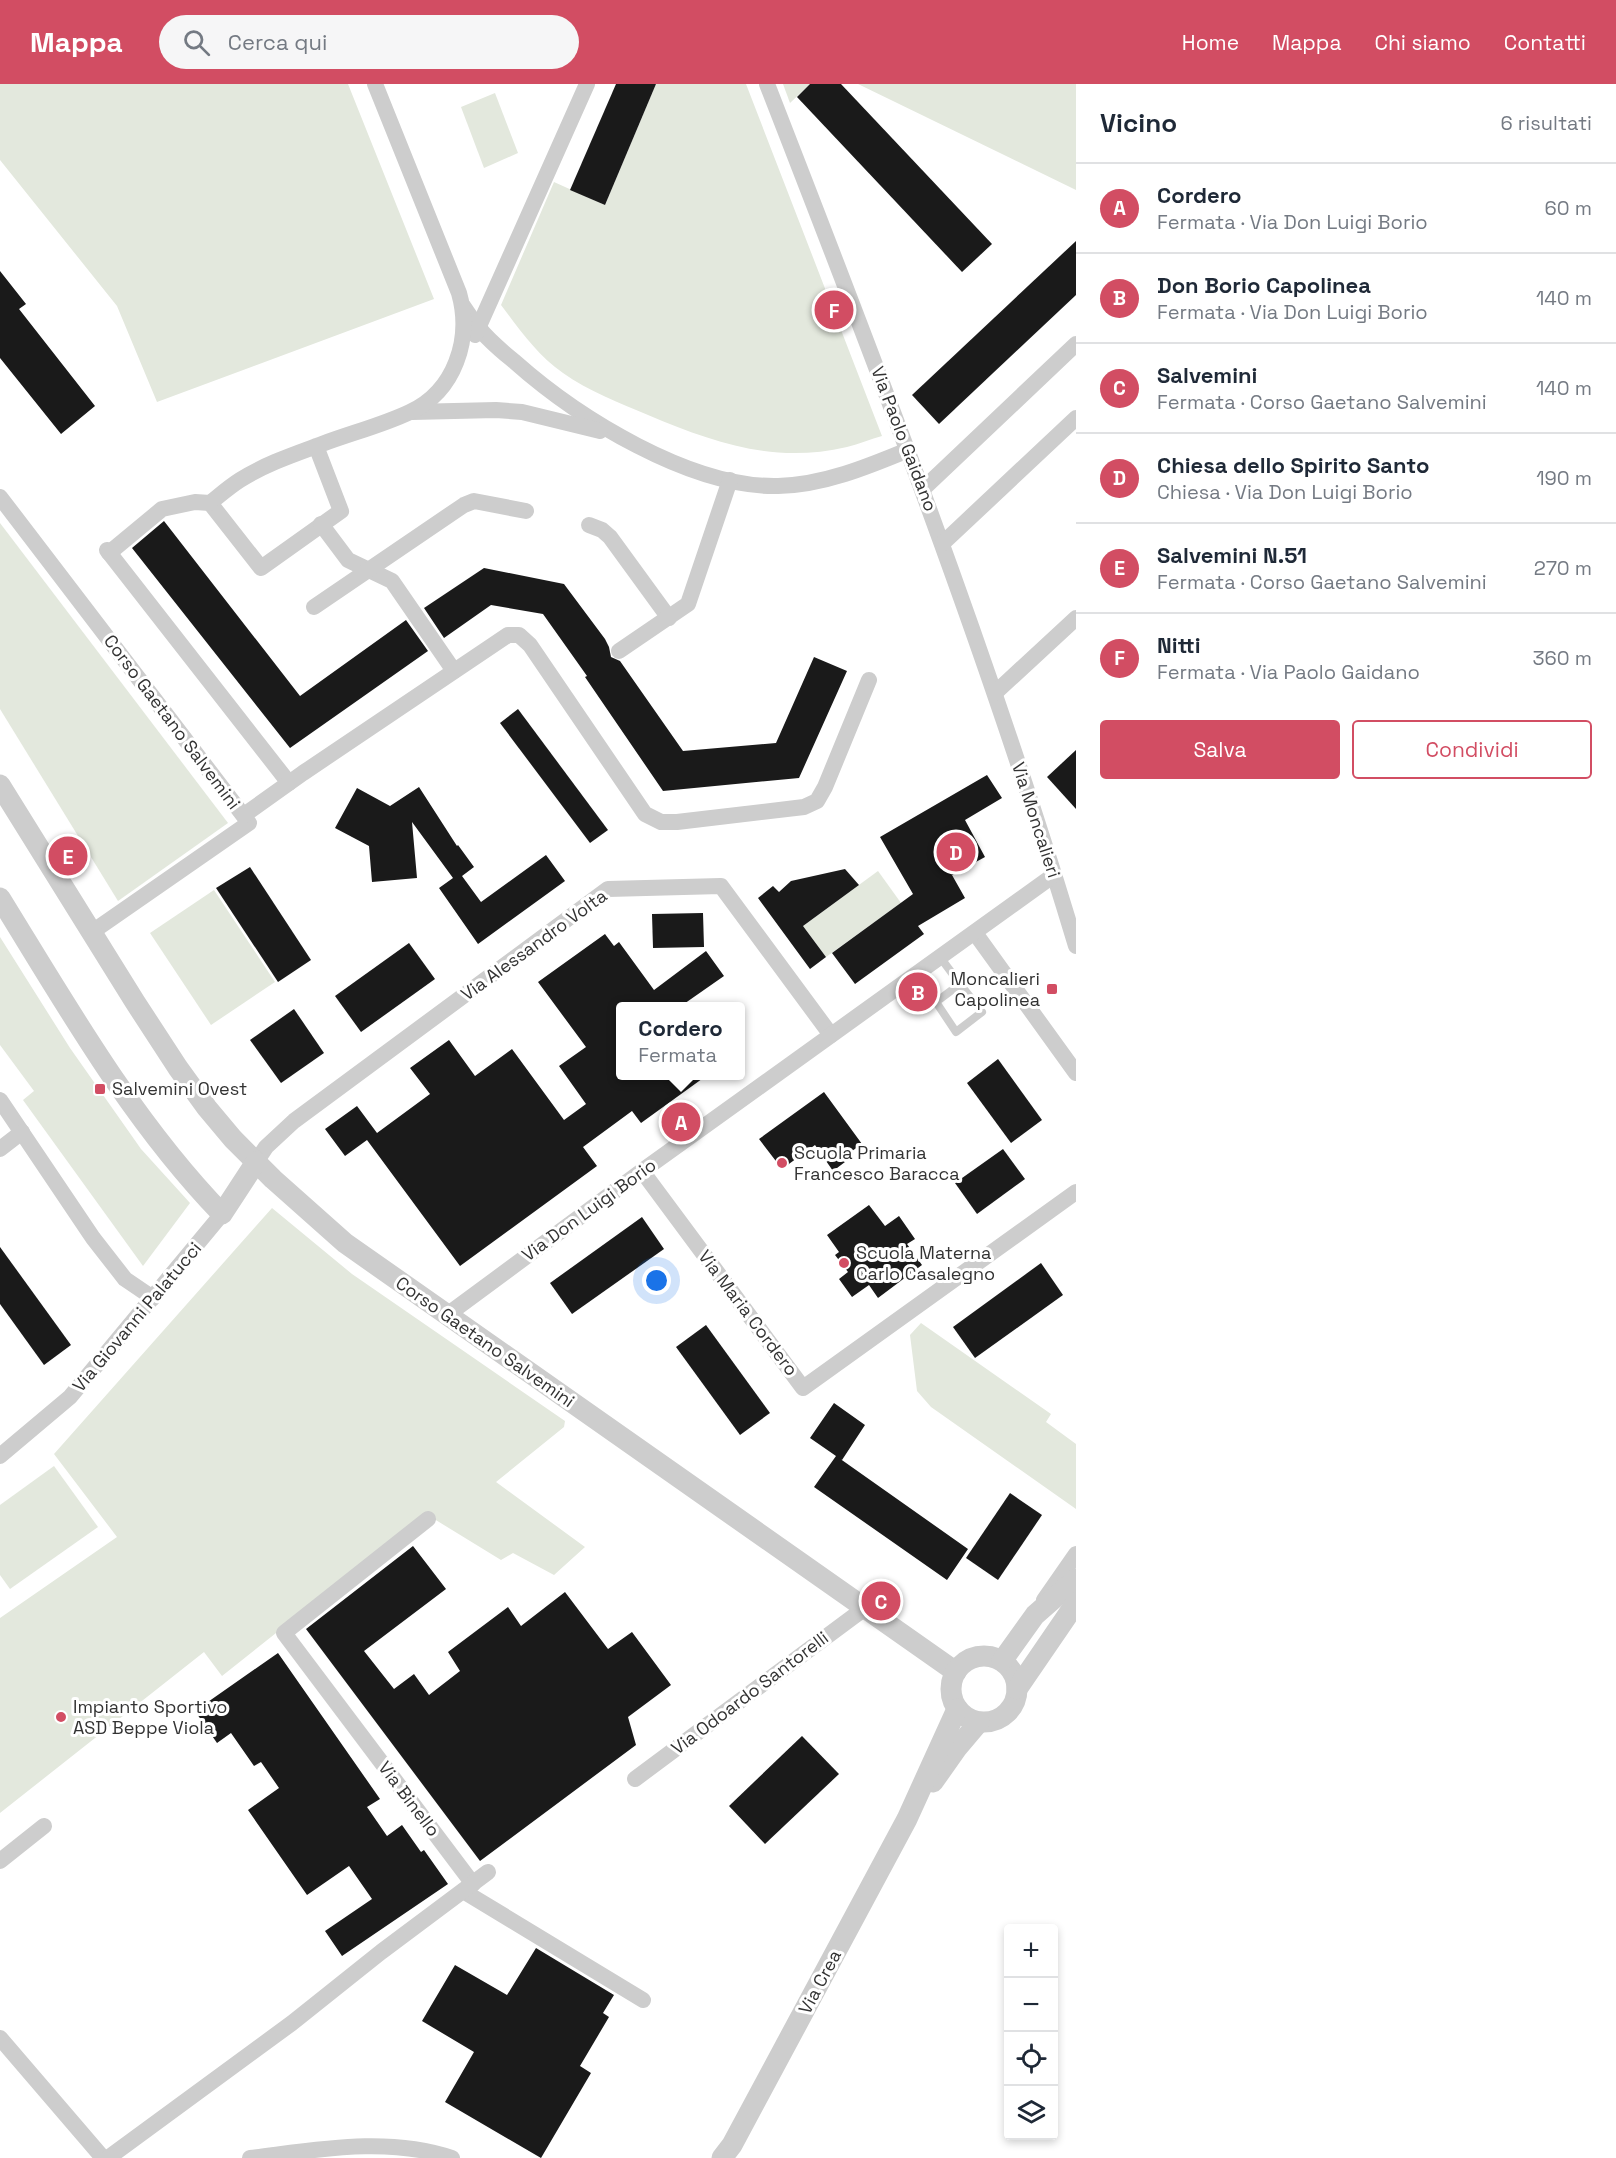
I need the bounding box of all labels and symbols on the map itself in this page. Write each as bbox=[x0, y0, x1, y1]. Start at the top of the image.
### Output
pin: F bbox=[814, 288, 854, 332]
street label: Via Paolo Gaidano bbox=[866, 363, 943, 514]
street label: Corso Gaetano Salvemini bbox=[99, 630, 246, 814]
street label: Via Moncalieri bbox=[1007, 759, 1066, 880]
pin: D bbox=[936, 830, 976, 874]
pin: E bbox=[48, 834, 88, 878]
street label: Via Alessandro Volta bbox=[456, 884, 611, 1005]
place label: Moncalieri Capolinea bbox=[950, 967, 1040, 1011]
pin: B bbox=[898, 970, 938, 1014]
marker: Moncalieri Capolinea bbox=[1045, 982, 1059, 996]
place label: Salvemini Ovest bbox=[112, 1077, 247, 1100]
marker: Salvemini Ovest bbox=[93, 1082, 107, 1096]
pin: A bbox=[662, 1100, 700, 1144]
place label: Scuola Primaria Francesco Baracca bbox=[794, 1141, 960, 1185]
street label: Via Don Luigi Borio bbox=[517, 1153, 660, 1266]
marker: Scuola Primaria Francesco Baracca bbox=[775, 1156, 789, 1170]
street label: Via Giovanni Palatucci bbox=[67, 1237, 206, 1396]
place label: Scuola Materna Carlo Casalegno bbox=[856, 1241, 995, 1285]
street label: Via Maria Cordero bbox=[694, 1245, 803, 1380]
marker: Scuola Materna Carlo Casalegno bbox=[837, 1256, 851, 1270]
your location bbox=[642, 1266, 671, 1295]
street label: Corso Gaetano Salvemini bbox=[391, 1271, 579, 1412]
pin: C bbox=[862, 1578, 900, 1624]
street label: Via Odoardo Santorelli bbox=[666, 1626, 833, 1759]
place label: Impianto Sportivo ASD Beppe Viola bbox=[73, 1695, 227, 1739]
marker: Impianto Sportivo ASD Beppe Viola bbox=[54, 1710, 68, 1724]
street label: Via Binello bbox=[374, 1756, 445, 1841]
street label: Via Crea bbox=[793, 1946, 846, 2018]

